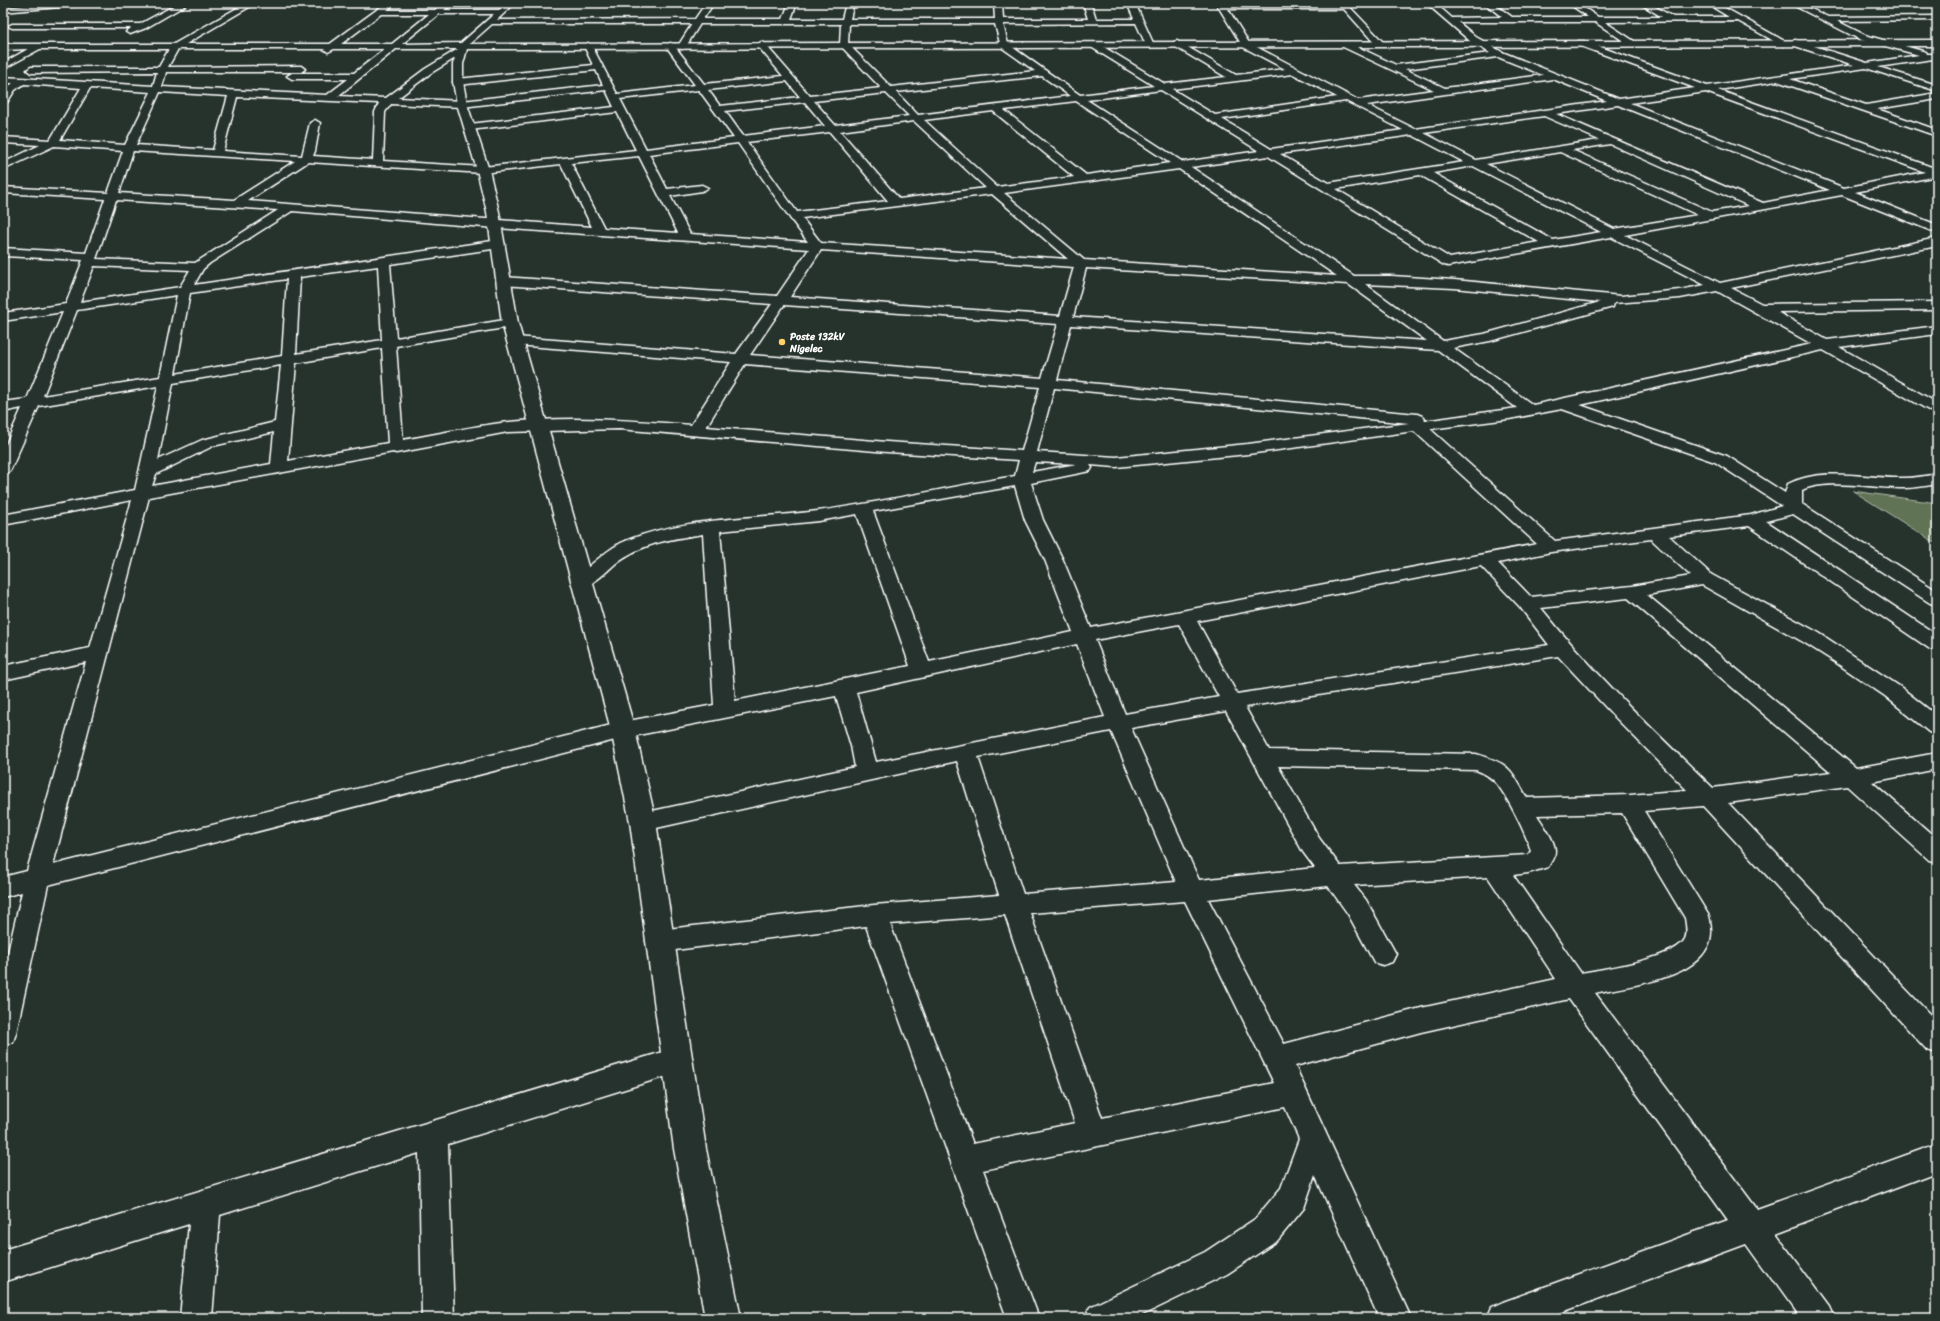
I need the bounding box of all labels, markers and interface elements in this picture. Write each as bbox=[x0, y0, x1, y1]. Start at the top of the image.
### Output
place label: Poste 132kV Nigelec bbox=[789, 328, 846, 358]
marker: Poste 132kV Nigelec bbox=[777, 337, 787, 347]

